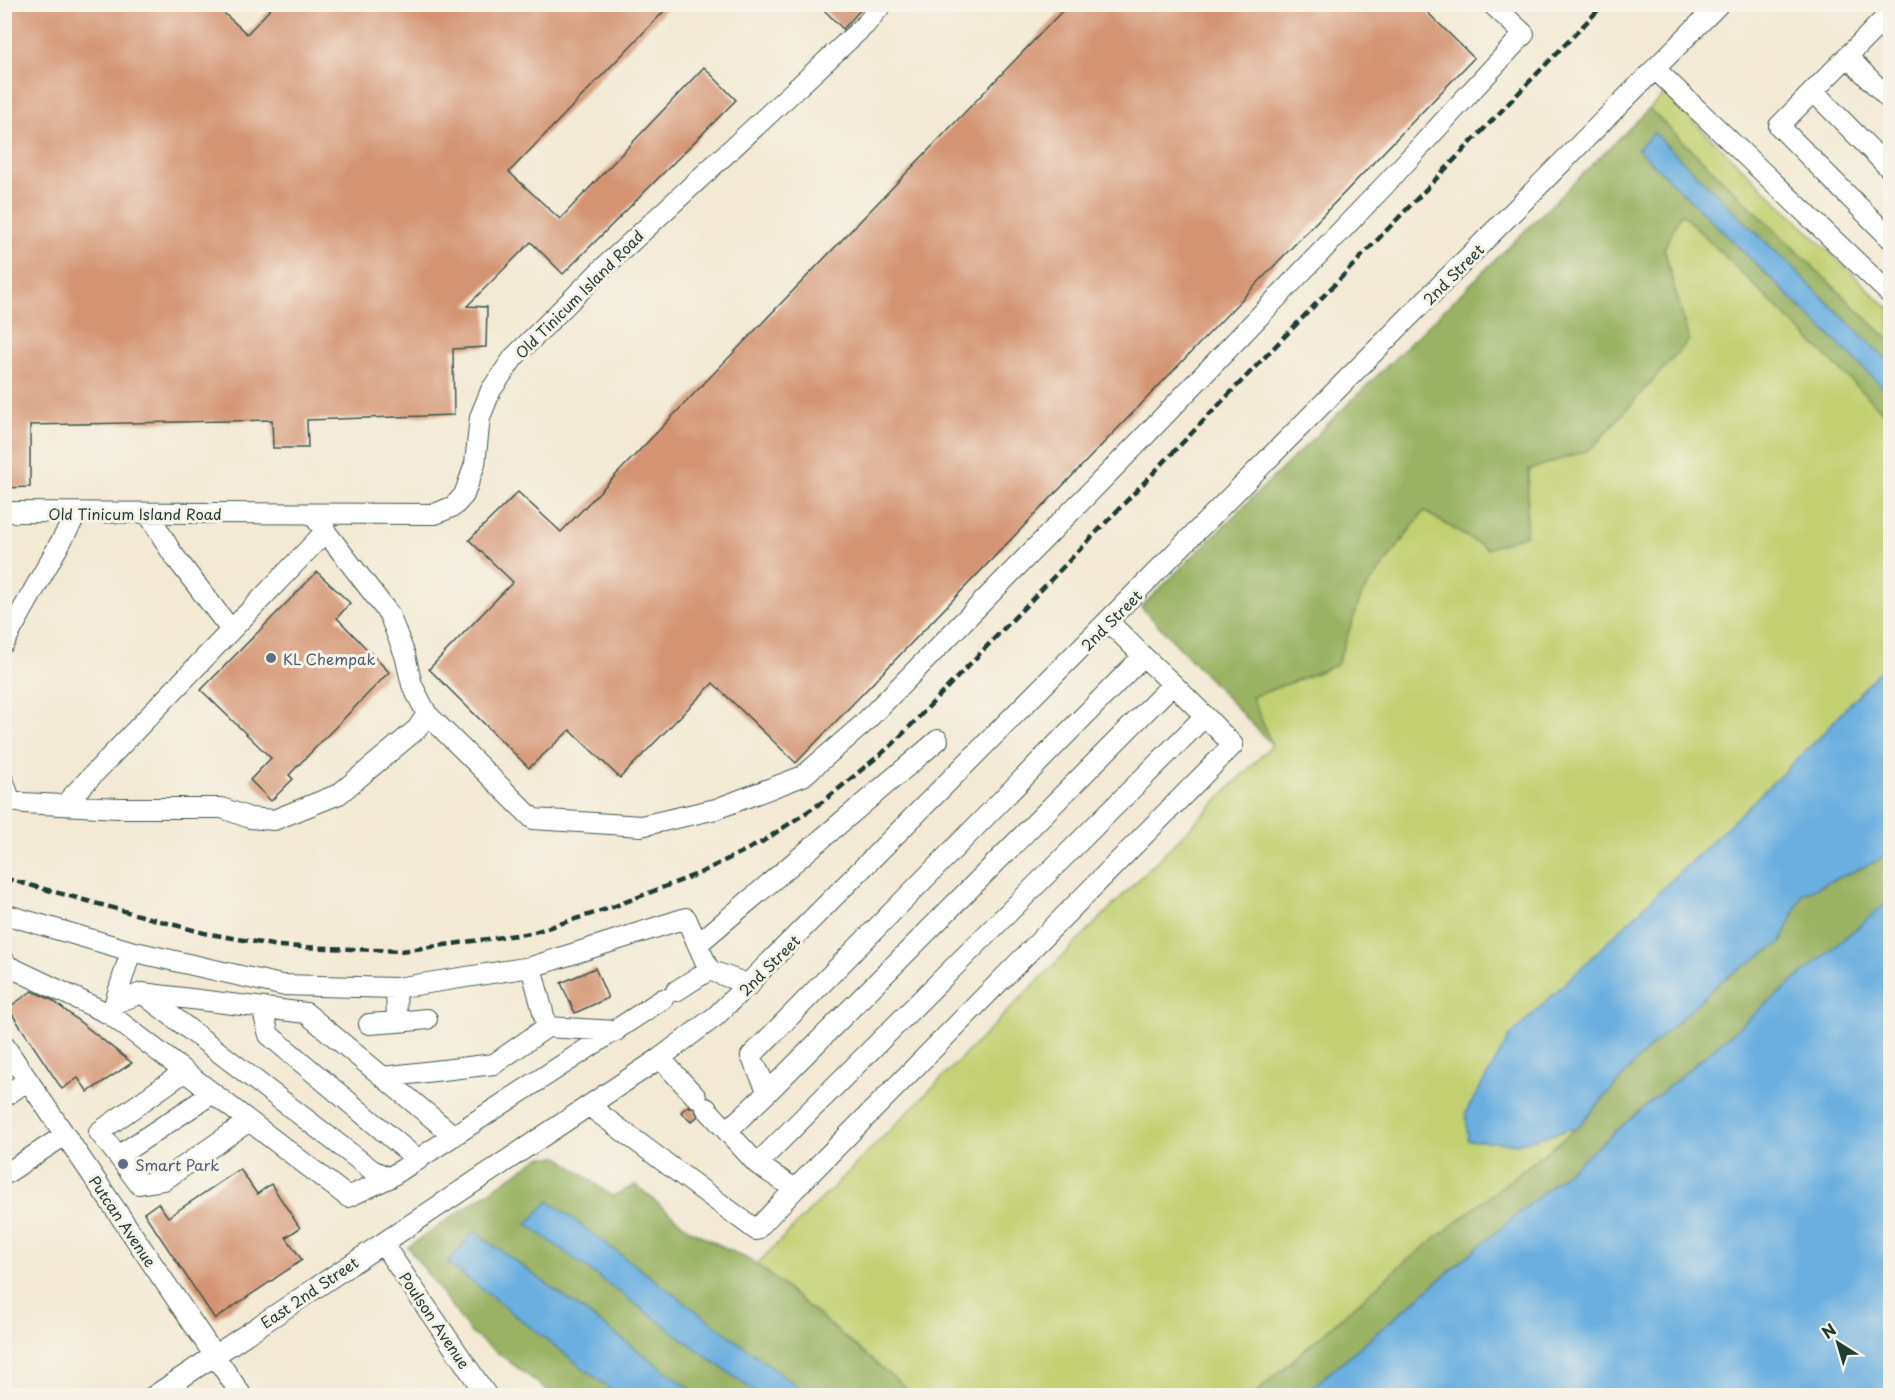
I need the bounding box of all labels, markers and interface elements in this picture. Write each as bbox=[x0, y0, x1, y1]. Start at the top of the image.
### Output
street label: Old Tinicum Island Road bbox=[509, 224, 649, 364]
street label: 2nd Street bbox=[1417, 238, 1489, 310]
street label: Old Tinicum Island Road bbox=[48, 502, 222, 525]
street label: 2nd Street bbox=[1075, 584, 1147, 656]
place label: KL Chempak bbox=[283, 647, 376, 670]
marker: KL Chempak bbox=[264, 651, 278, 665]
street label: 2nd Street bbox=[733, 929, 805, 1001]
place label: Smart Park bbox=[135, 1153, 219, 1176]
marker: Smart Park bbox=[116, 1157, 130, 1171]
street label: Putcan Avenue bbox=[84, 1171, 162, 1271]
street label: East 2nd Street bbox=[255, 1251, 363, 1333]
street label: Poulson Avenue bbox=[394, 1267, 476, 1373]
north arrow bbox=[1808, 1313, 1868, 1373]
text: N bbox=[1816, 1317, 1841, 1344]

